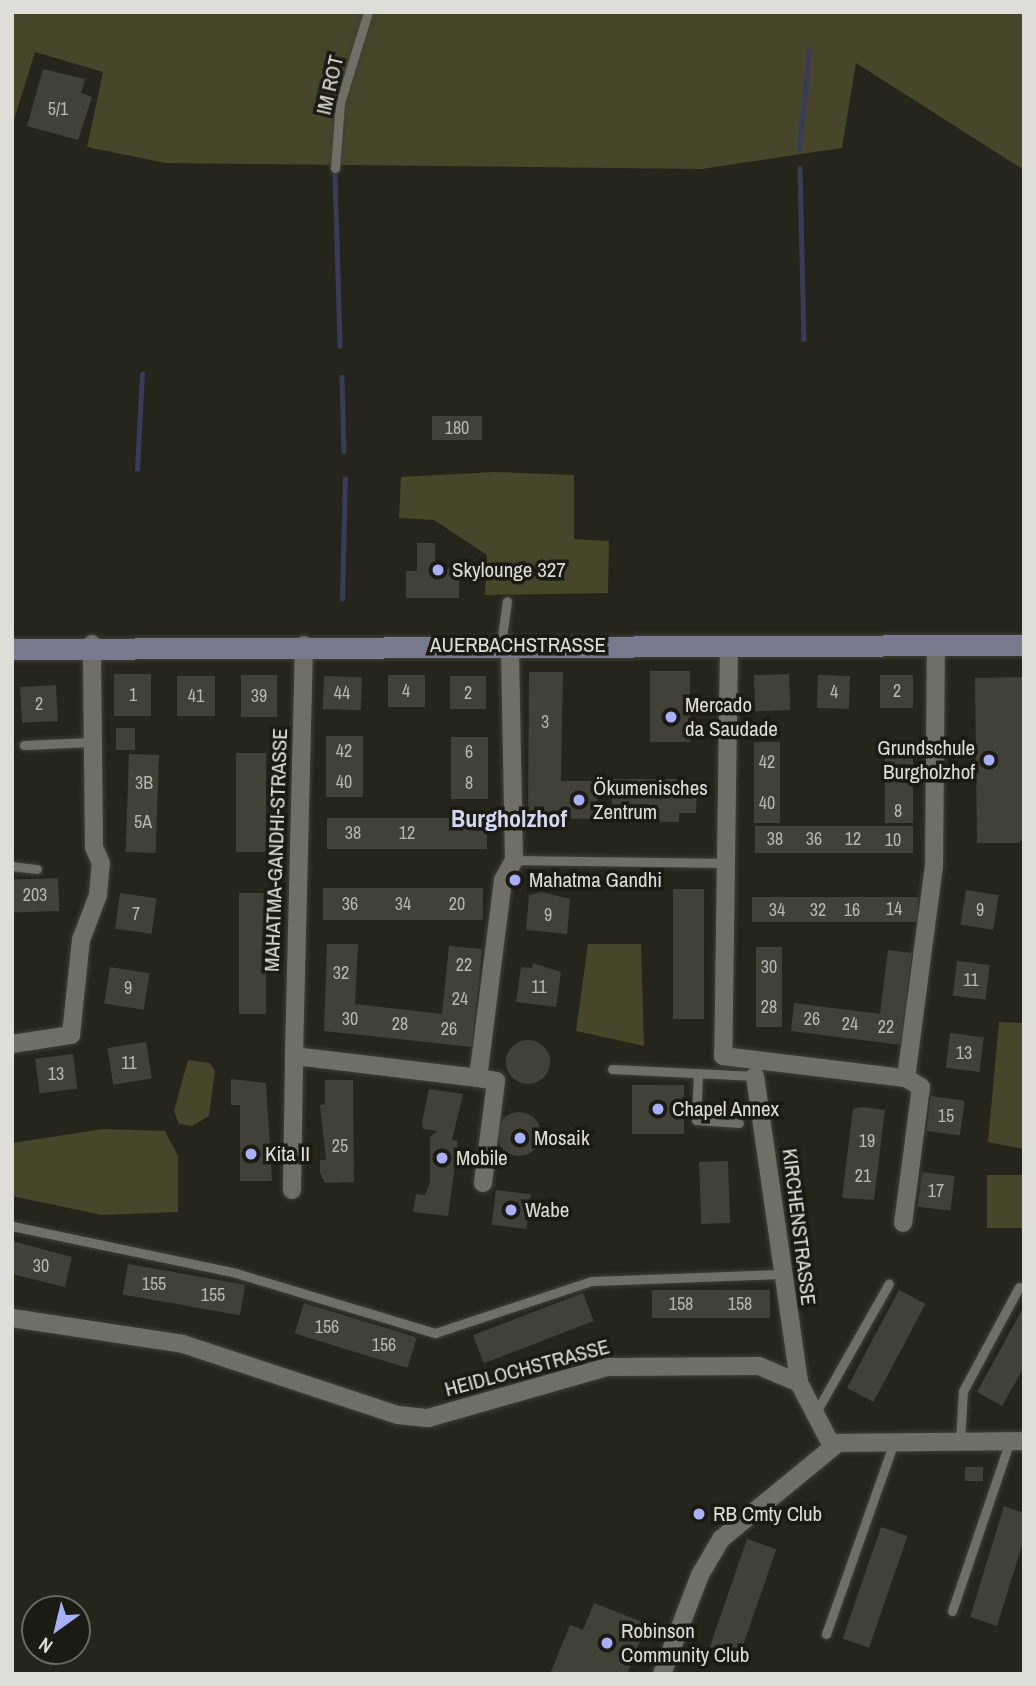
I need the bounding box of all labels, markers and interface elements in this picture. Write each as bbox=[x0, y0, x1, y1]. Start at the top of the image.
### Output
street label: IM ROT bbox=[311, 53, 349, 117]
house number: 5/1 bbox=[48, 98, 68, 120]
house number: 180 bbox=[445, 417, 469, 439]
place label: Skylounge 327 bbox=[452, 557, 566, 583]
marker: Skylounge 327 bbox=[430, 562, 446, 578]
street label: AUERBACHSTRASSE bbox=[430, 632, 606, 658]
house number: 4 bbox=[402, 680, 410, 702]
house number: 2 bbox=[893, 680, 901, 702]
house number: 4 bbox=[830, 681, 838, 703]
house number: 44 bbox=[334, 682, 350, 704]
house number: 2 bbox=[464, 682, 472, 704]
house number: 1 bbox=[129, 684, 137, 706]
house number: 41 bbox=[188, 685, 204, 707]
house number: 39 bbox=[251, 685, 267, 707]
place label: Mercado da Saudade bbox=[685, 692, 778, 742]
house number: 2 bbox=[35, 693, 43, 715]
marker: Mercado da Saudade bbox=[663, 709, 679, 725]
house number: 3 bbox=[541, 711, 549, 733]
street label: MAHATMA-GANDHI-STRASSE bbox=[259, 728, 293, 972]
place label: Grundschule Burgholzhof bbox=[877, 735, 975, 785]
house number: 42 bbox=[336, 740, 352, 762]
house number: 6 bbox=[465, 741, 473, 763]
house number: 42 bbox=[759, 751, 775, 773]
marker: Grundschule Burgholzhof bbox=[981, 752, 997, 768]
house number: 40 bbox=[336, 771, 352, 793]
house number: 3B bbox=[135, 772, 153, 794]
house number: 8 bbox=[465, 772, 473, 794]
place label: Ökumenisches Zentrum bbox=[593, 775, 708, 825]
marker: Ökumenisches Zentrum bbox=[571, 792, 587, 808]
house number: 40 bbox=[759, 792, 775, 814]
house number: 8 bbox=[894, 800, 902, 822]
district label: Burgholzhof bbox=[451, 805, 567, 833]
house number: 5A bbox=[134, 811, 152, 833]
house number: 38 bbox=[345, 822, 361, 844]
house number: 12 bbox=[399, 822, 415, 844]
house number: 38 bbox=[767, 828, 783, 850]
house number: 36 bbox=[806, 828, 822, 850]
house number: 12 bbox=[845, 828, 861, 850]
house number: 10 bbox=[885, 829, 901, 851]
place label: Mahatma Gandhi bbox=[529, 867, 662, 893]
marker: Mahatma Gandhi bbox=[507, 872, 523, 888]
house number: 203 bbox=[23, 884, 47, 906]
house number: 36 bbox=[342, 893, 358, 915]
house number: 34 bbox=[395, 893, 411, 915]
house number: 20 bbox=[449, 893, 465, 915]
house number: 14 bbox=[886, 898, 902, 920]
house number: 34 bbox=[769, 899, 785, 921]
house number: 32 bbox=[810, 899, 826, 921]
house number: 16 bbox=[844, 899, 860, 921]
house number: 9 bbox=[976, 899, 984, 921]
house number: 7 bbox=[132, 903, 140, 925]
house number: 9 bbox=[544, 904, 552, 926]
house number: 22 bbox=[456, 954, 472, 976]
house number: 30 bbox=[761, 956, 777, 978]
house number: 32 bbox=[333, 962, 349, 984]
house number: 11 bbox=[963, 969, 979, 991]
house number: 11 bbox=[531, 976, 547, 998]
house number: 9 bbox=[124, 977, 132, 999]
house number: 24 bbox=[452, 988, 468, 1010]
house number: 28 bbox=[761, 996, 777, 1018]
house number: 30 bbox=[342, 1008, 358, 1030]
house number: 26 bbox=[804, 1008, 820, 1030]
house number: 28 bbox=[392, 1013, 408, 1035]
house number: 24 bbox=[842, 1013, 858, 1035]
house number: 22 bbox=[878, 1016, 894, 1038]
house number: 26 bbox=[441, 1018, 457, 1040]
house number: 13 bbox=[956, 1042, 972, 1064]
house number: 11 bbox=[121, 1052, 137, 1074]
house number: 13 bbox=[48, 1063, 64, 1085]
place label: Chapel Annex bbox=[672, 1096, 780, 1122]
marker: Chapel Annex bbox=[650, 1101, 666, 1117]
house number: 15 bbox=[938, 1105, 954, 1127]
place label: Mosaik bbox=[534, 1125, 590, 1151]
marker: Mosaik bbox=[512, 1130, 528, 1146]
house number: 19 bbox=[859, 1130, 875, 1152]
house number: 25 bbox=[332, 1135, 348, 1157]
place label: Kita II bbox=[265, 1141, 310, 1167]
place label: Mobile bbox=[456, 1145, 508, 1171]
marker: Kita II bbox=[243, 1146, 259, 1162]
street label: KIRCHENSTRASSE bbox=[777, 1147, 821, 1307]
marker: Mobile bbox=[434, 1150, 450, 1166]
house number: 21 bbox=[855, 1165, 871, 1187]
house number: 17 bbox=[928, 1180, 944, 1202]
place label: Wabe bbox=[525, 1197, 569, 1223]
marker: Wabe bbox=[503, 1202, 519, 1218]
house number: 30 bbox=[33, 1255, 49, 1277]
house number: 155 bbox=[142, 1273, 166, 1295]
house number: 155 bbox=[201, 1284, 225, 1306]
house number: 158 bbox=[669, 1293, 693, 1315]
house number: 158 bbox=[728, 1293, 752, 1315]
house number: 156 bbox=[315, 1316, 339, 1338]
house number: 156 bbox=[372, 1334, 396, 1356]
street label: HEIDLOCHSTRASSE bbox=[442, 1334, 612, 1402]
place label: RB Cmty Club bbox=[713, 1501, 822, 1527]
marker: RB Cmty Club bbox=[691, 1506, 707, 1522]
north arrow bbox=[21, 1595, 91, 1665]
place label: Robinson Community Club bbox=[621, 1618, 749, 1668]
text: N bbox=[33, 1632, 57, 1660]
marker: Robinson Community Club bbox=[599, 1635, 615, 1651]

